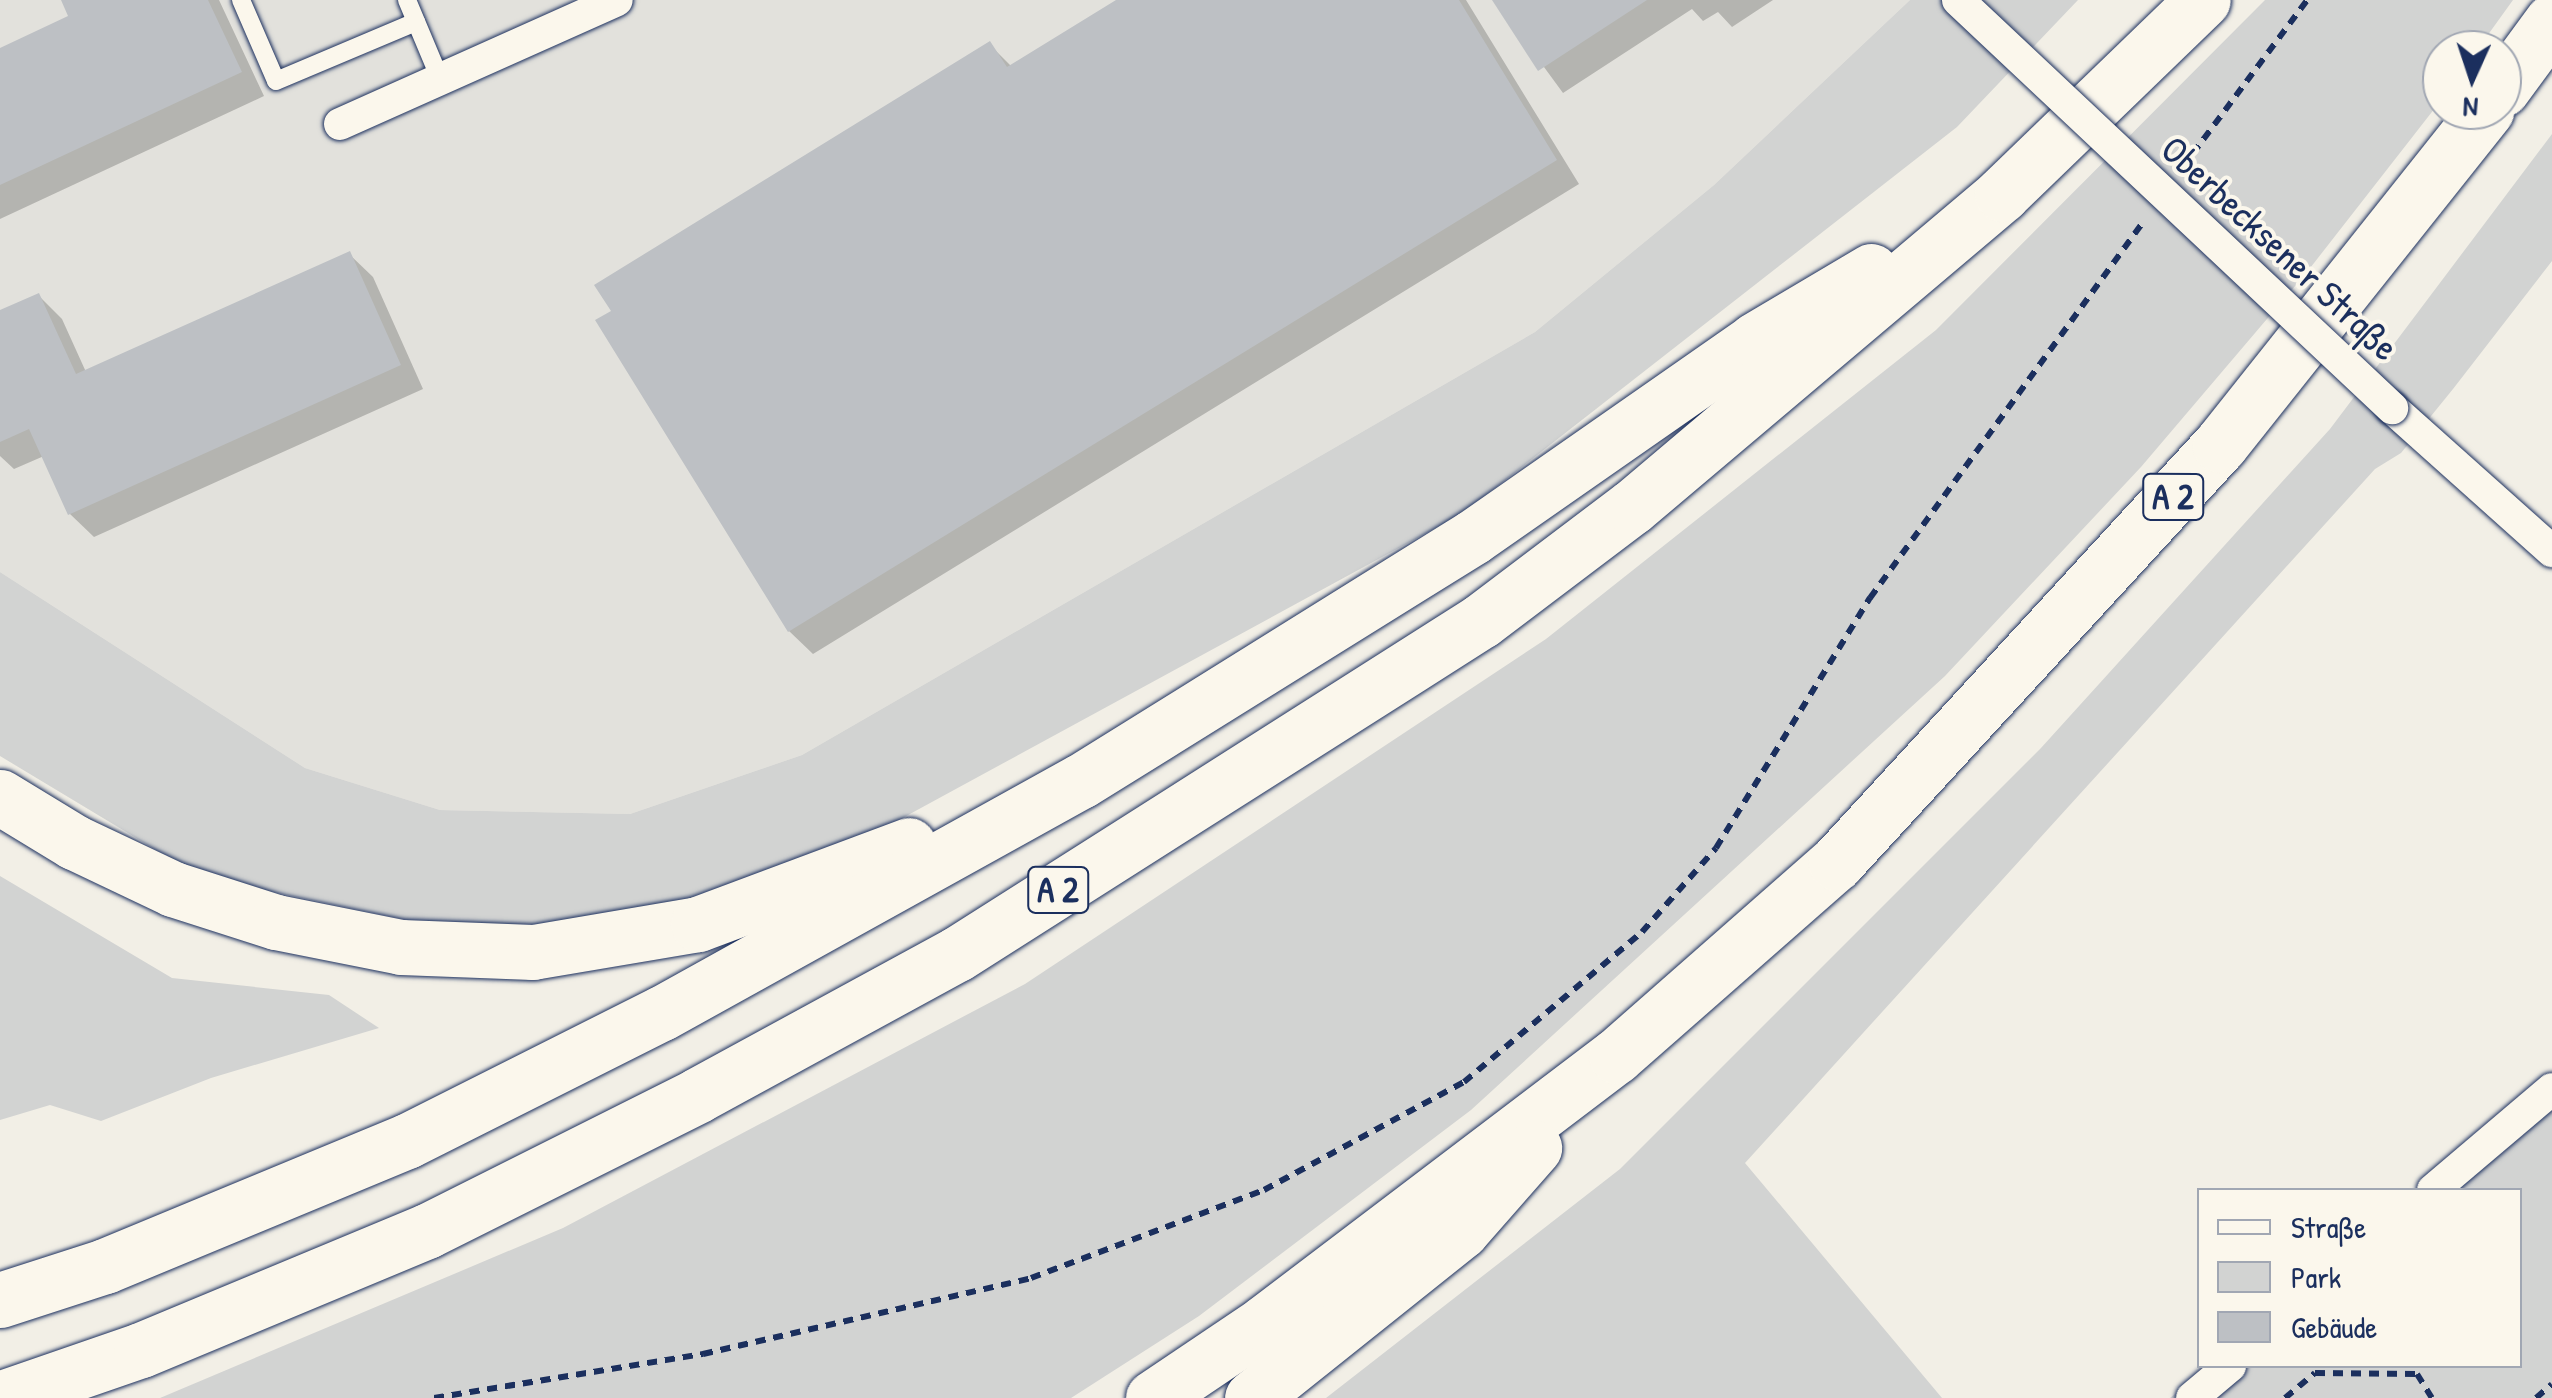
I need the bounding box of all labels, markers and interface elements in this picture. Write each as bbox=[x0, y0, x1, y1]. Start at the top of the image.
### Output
north arrow bbox=[2422, 30, 2522, 130]
text: N bbox=[2462, 89, 2479, 127]
street label: Oberbecksener Straße bbox=[2152, 126, 2408, 370]
road number: A 2 bbox=[2140, 467, 2206, 527]
road number: A 2 bbox=[1026, 860, 1090, 920]
legend bbox=[2197, 1188, 2522, 1368]
text: Straße bbox=[2291, 1207, 2366, 1247]
text: Park bbox=[2291, 1257, 2341, 1297]
text: Gebäude bbox=[2291, 1307, 2377, 1347]

